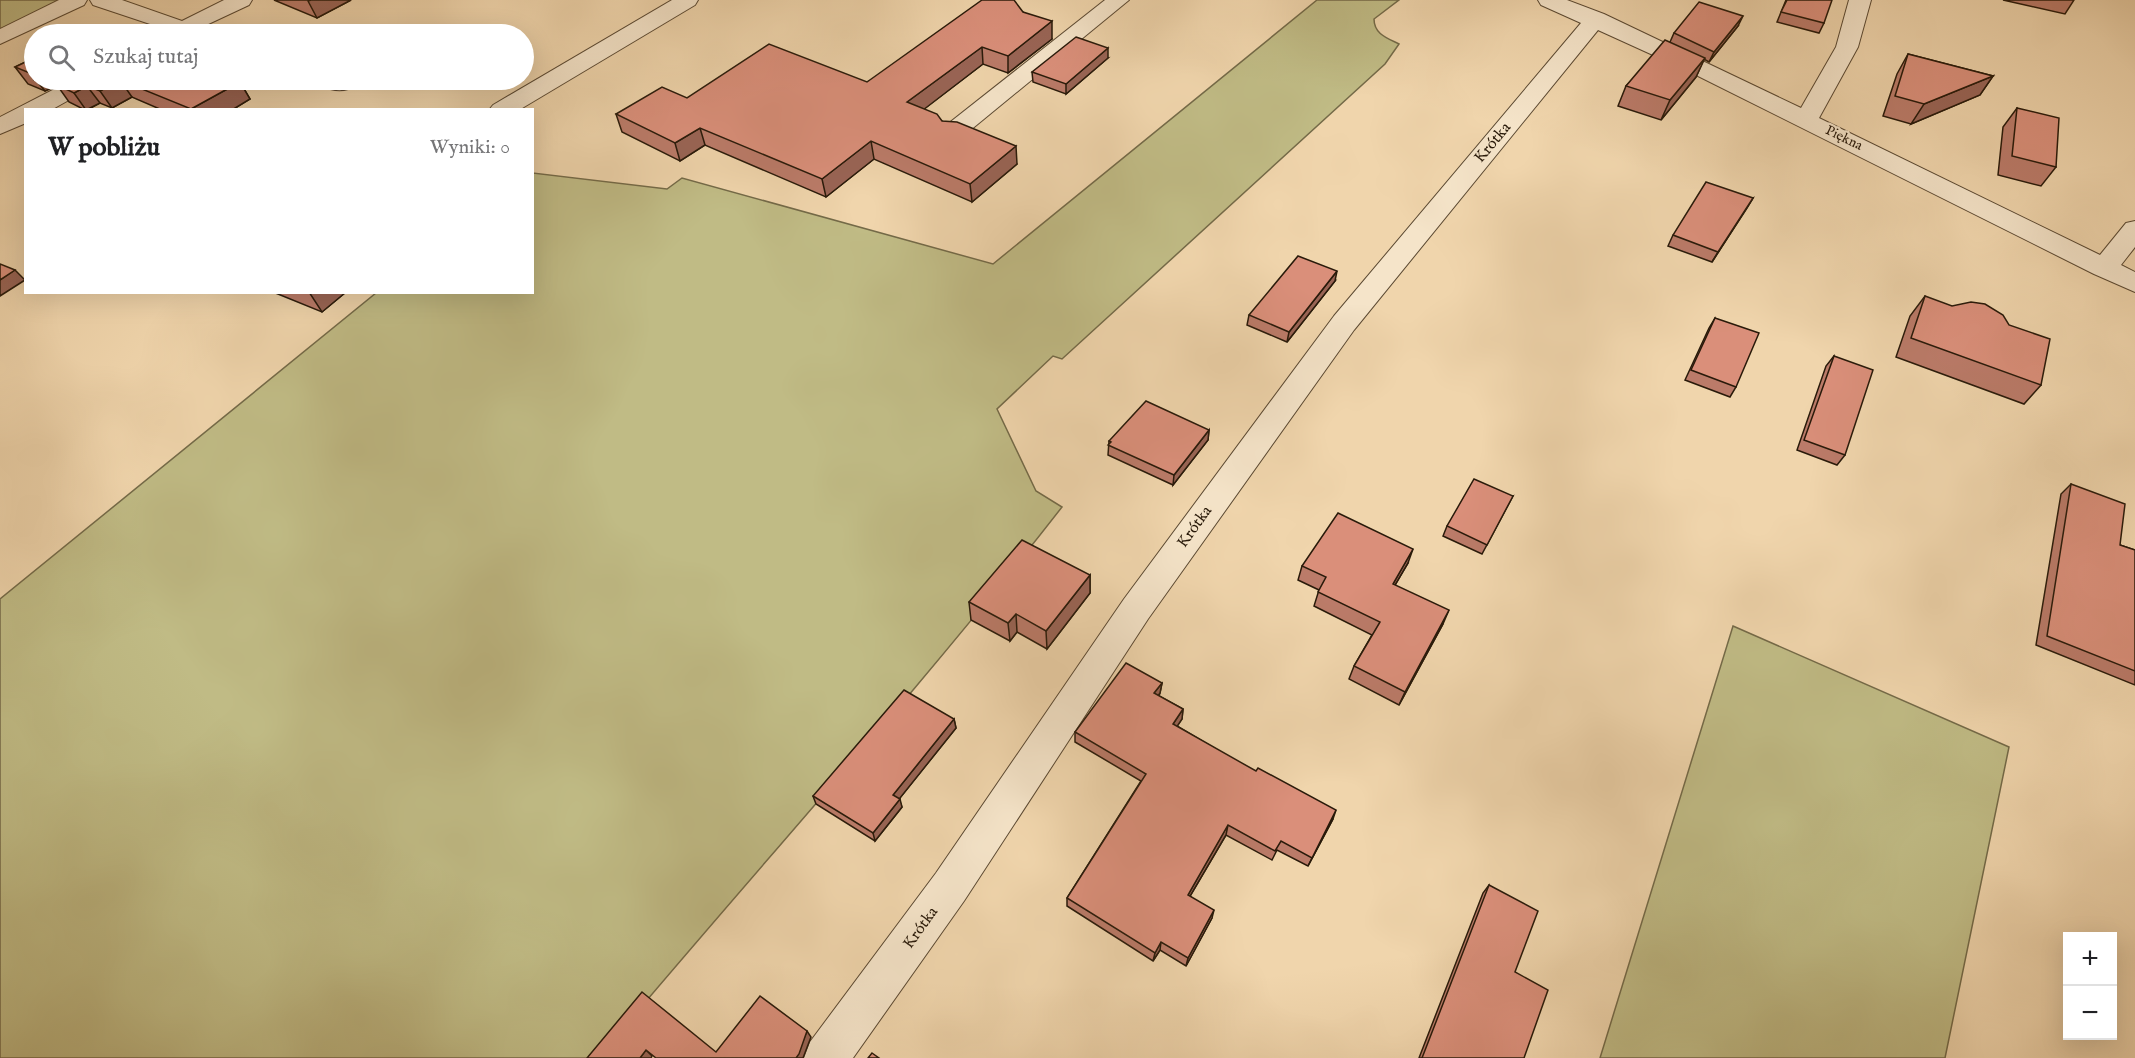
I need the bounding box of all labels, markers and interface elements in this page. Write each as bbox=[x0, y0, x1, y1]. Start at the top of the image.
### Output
search box bbox=[24, 24, 534, 90]
icon: search bbox=[45, 41, 78, 74]
text: Szukaj tutaj bbox=[93, 43, 198, 71]
street label: Krótka bbox=[1470, 118, 1516, 167]
street label: Piękna bbox=[1822, 121, 1866, 155]
text: W pobliżu bbox=[48, 131, 160, 164]
text: Wyniki: 0 bbox=[430, 135, 510, 160]
street label: Krótka bbox=[1173, 502, 1217, 552]
street label: Krótka bbox=[899, 903, 943, 953]
map controls bbox=[2063, 932, 2117, 1040]
button: + bbox=[2063, 932, 2117, 986]
button: − bbox=[2063, 986, 2117, 1040]

